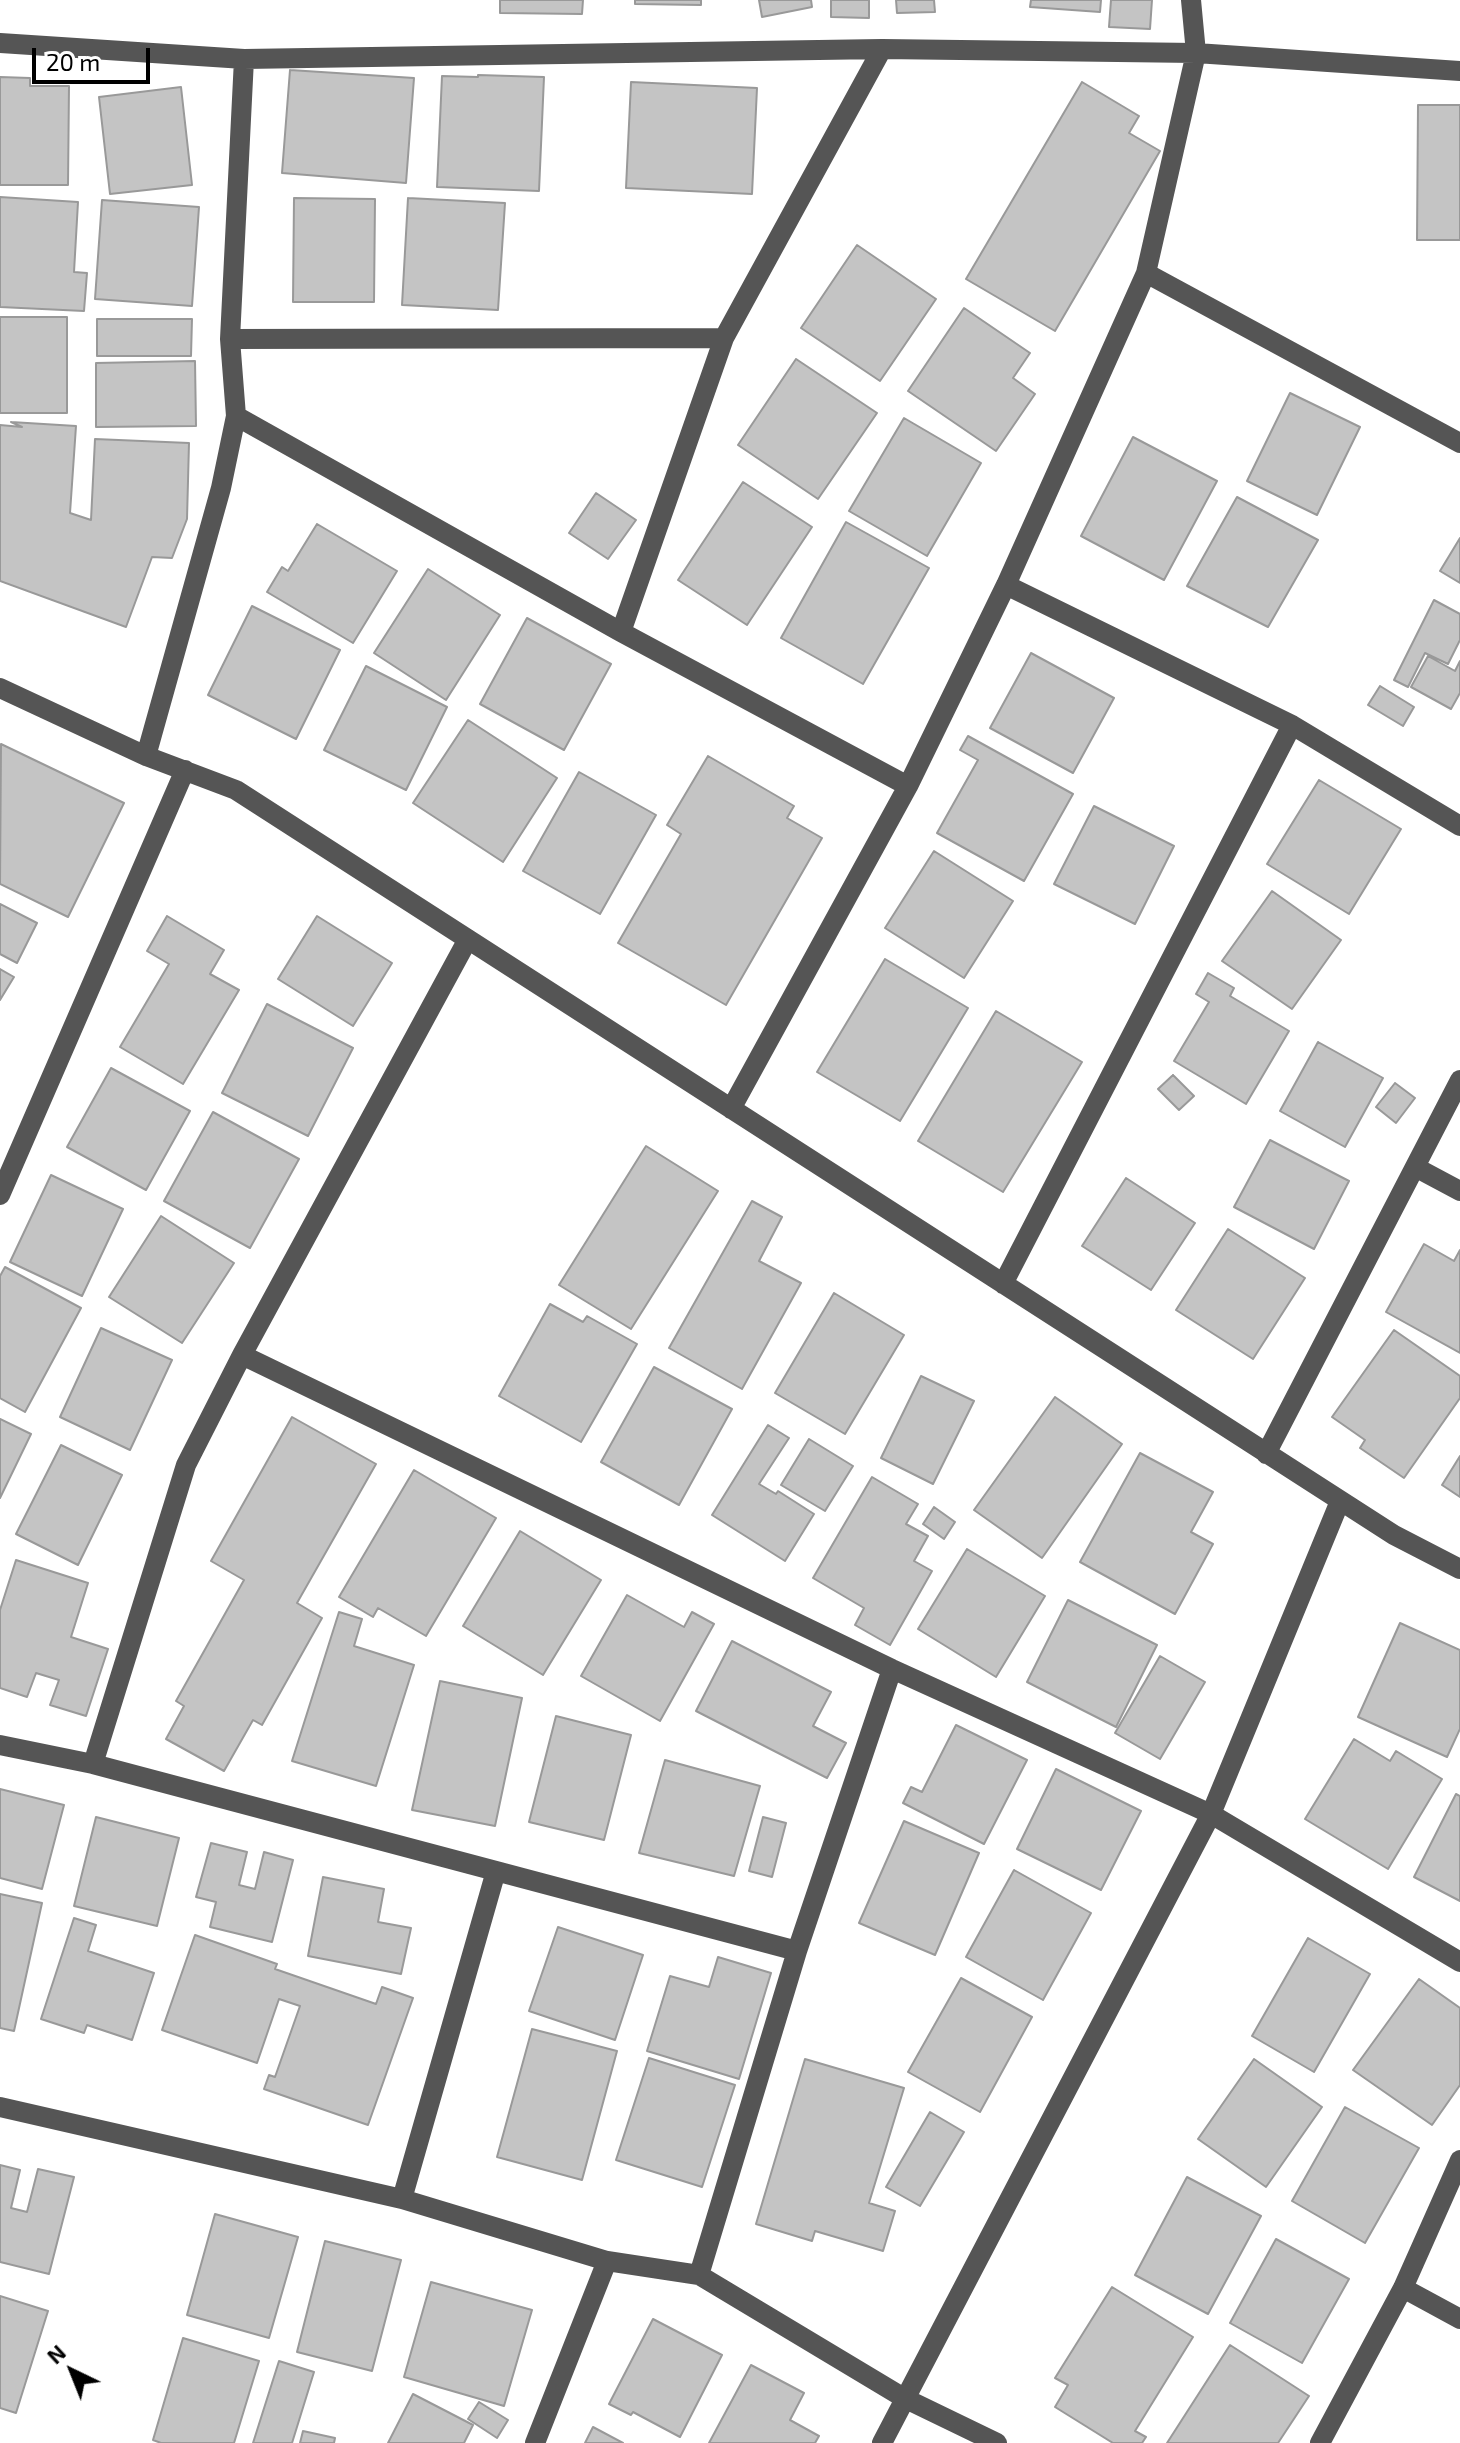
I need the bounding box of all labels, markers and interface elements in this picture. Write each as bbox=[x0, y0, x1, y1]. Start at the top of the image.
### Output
scale bar bbox=[36, 32, 154, 82]
text: 20 m bbox=[46, 47, 100, 76]
north arrow bbox=[32, 2331, 112, 2411]
text: N bbox=[41, 2339, 70, 2368]

